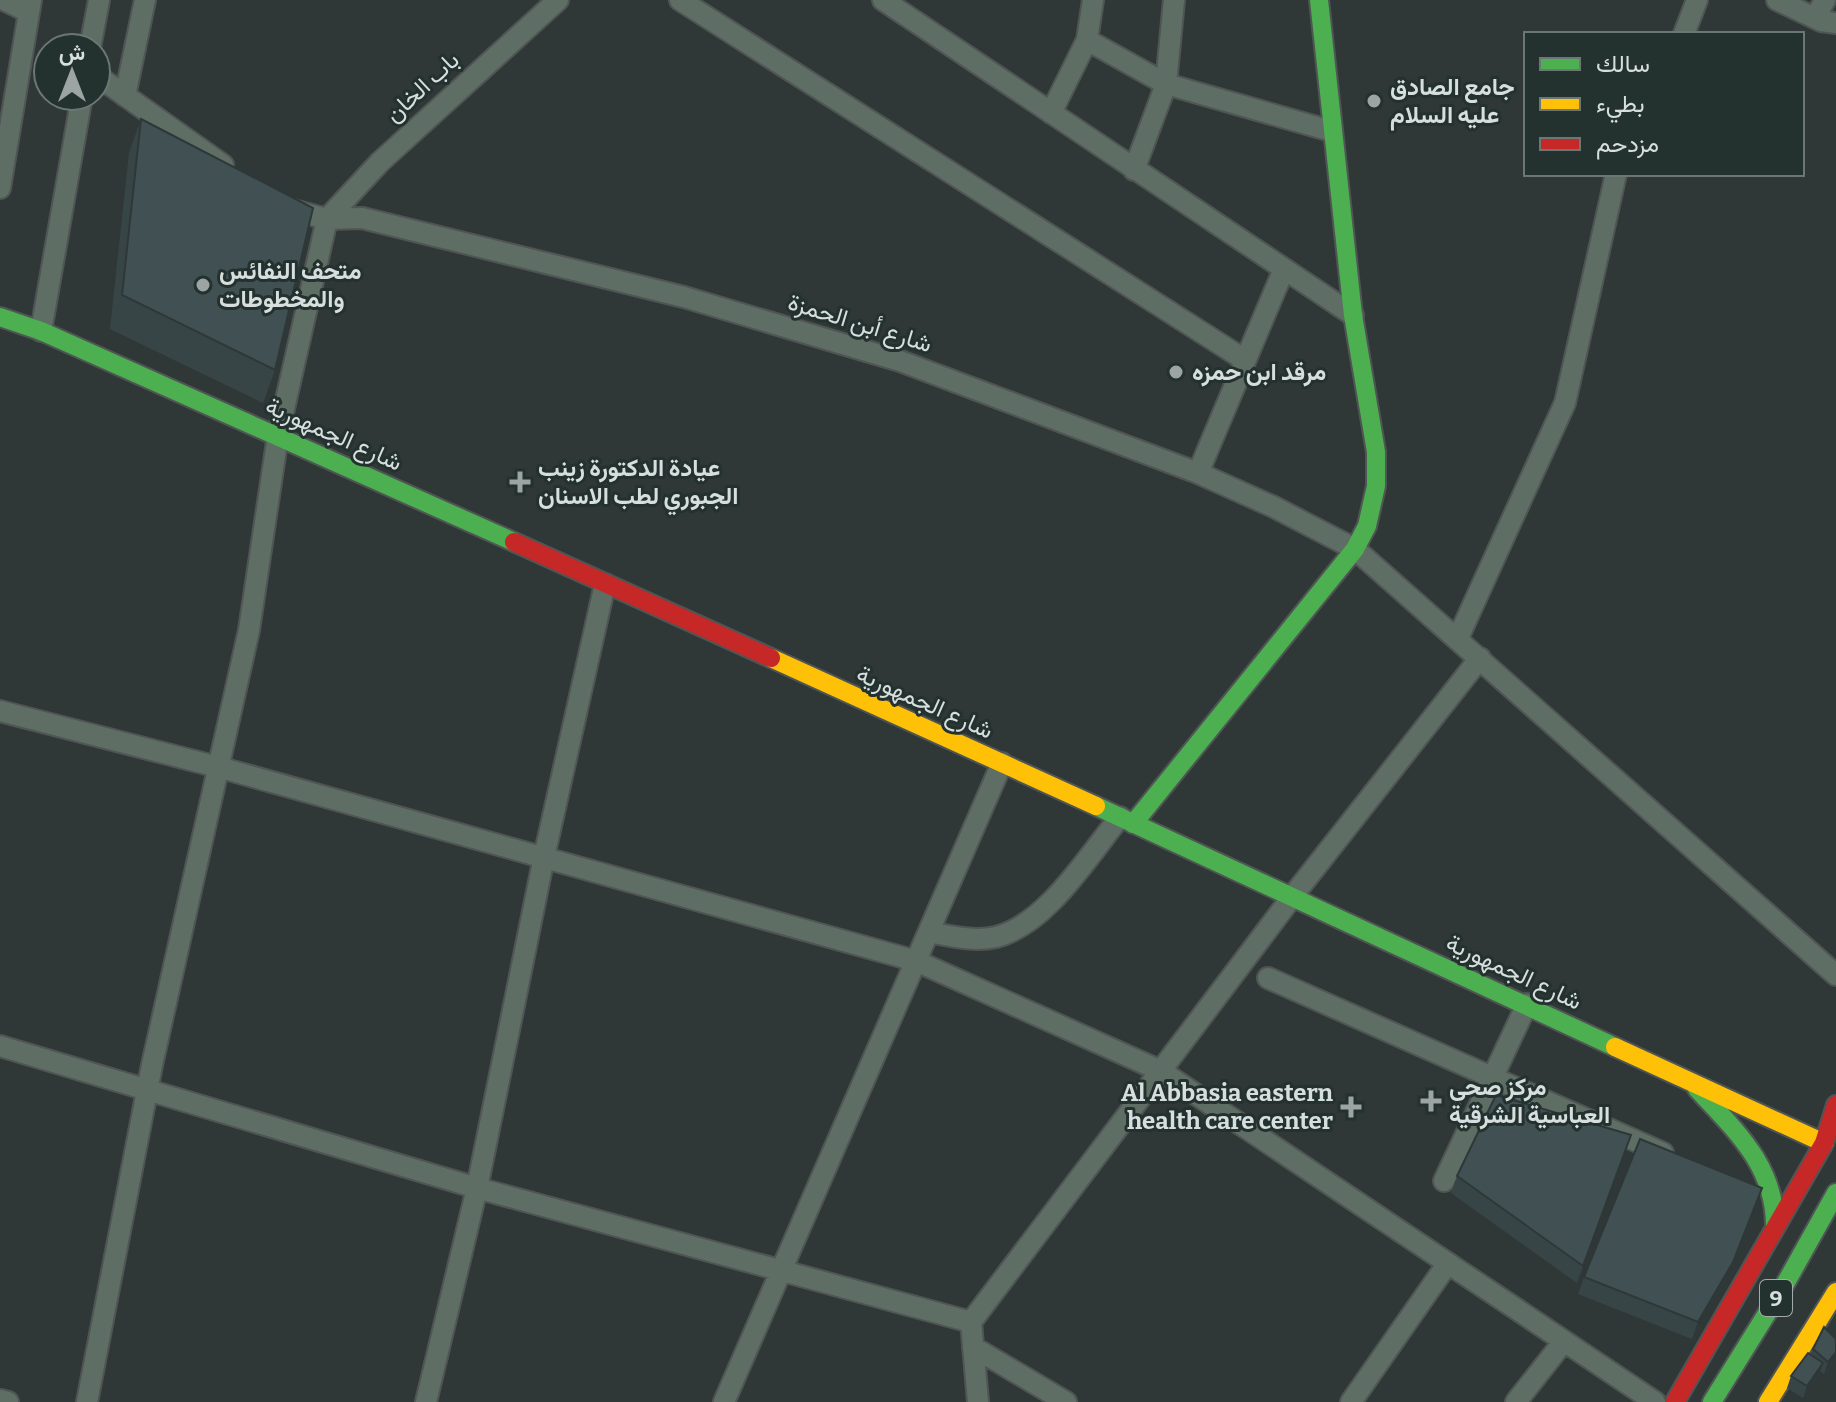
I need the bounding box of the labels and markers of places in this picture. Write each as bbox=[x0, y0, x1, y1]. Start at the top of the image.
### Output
place label: جامع الصادق عليه السلام bbox=[1390, 73, 1515, 131]
marker: جامع الصادق عليه السلام bbox=[1365, 92, 1383, 110]
place label: متحف النفائس والمخطوطات bbox=[219, 257, 361, 314]
marker: متحف النفائس والمخطوطات bbox=[194, 276, 212, 294]
place label: مرقد ابن حمزه bbox=[1192, 358, 1326, 387]
marker: مرقد ابن حمزه bbox=[1167, 363, 1185, 381]
place label: عيادة الدكتورة زينب الجبوري لطب الاسنان bbox=[538, 454, 739, 516]
marker: عيادة الدكتورة زينب الجبوري لطب الاسنان bbox=[509, 471, 531, 493]
place label: مركز صحي العباسية الشرقية bbox=[1449, 1073, 1610, 1130]
place label: Al Abbasia eastern health care center bbox=[1121, 1079, 1334, 1135]
marker: مركز صحي العباسية الشرقية bbox=[1420, 1090, 1442, 1112]
marker: Al Abbasia eastern health care center bbox=[1340, 1096, 1362, 1118]

